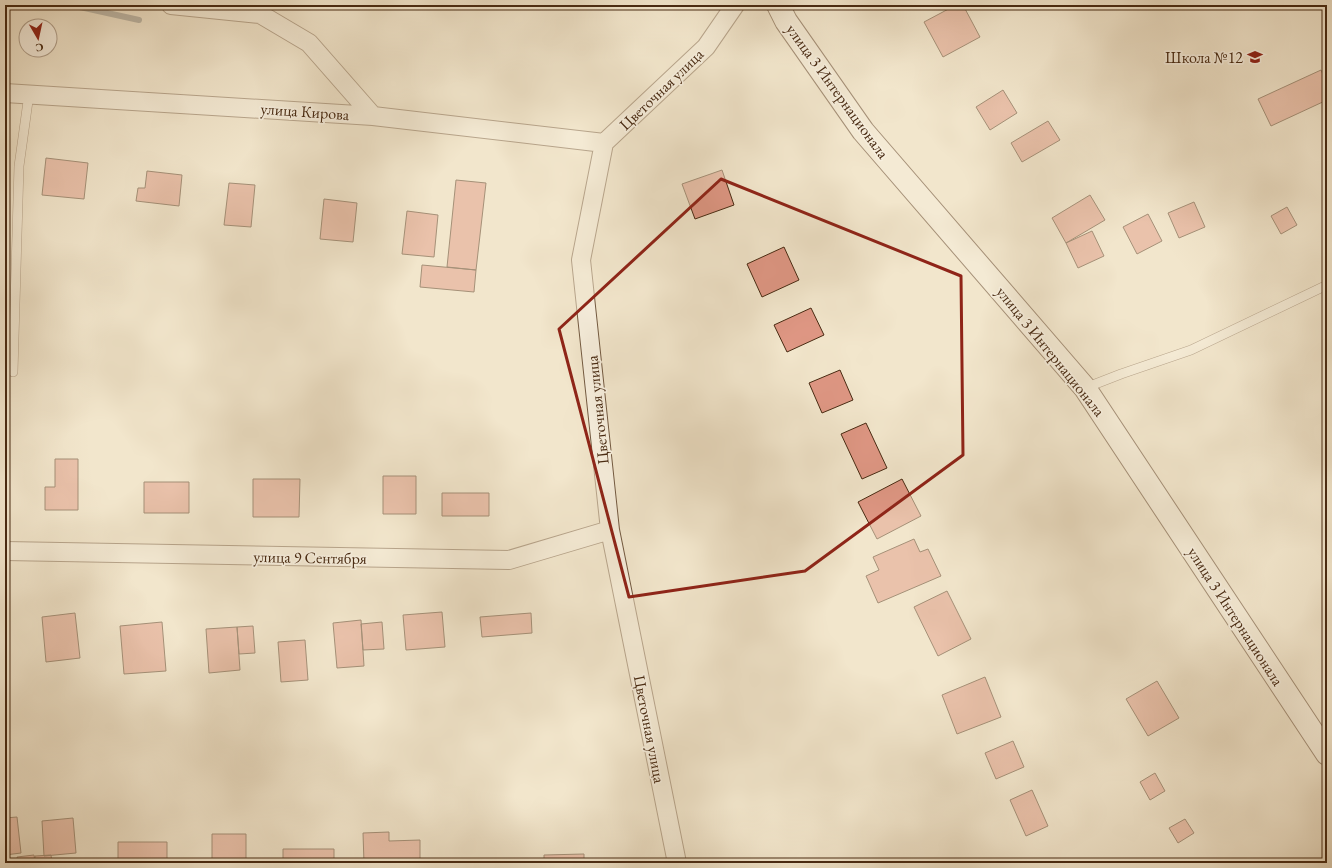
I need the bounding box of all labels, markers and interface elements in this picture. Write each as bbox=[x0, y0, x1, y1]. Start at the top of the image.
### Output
north arrow bbox=[18, 18, 58, 58]
street label: улица 3 Интернационала bbox=[782, 20, 894, 163]
text: С bbox=[34, 40, 45, 55]
street label: Цветочная улица bbox=[615, 43, 708, 135]
place label: Школа №12 bbox=[1165, 47, 1243, 68]
school or university icon: Школа №12 bbox=[1246, 48, 1264, 66]
street label: улица Кирова bbox=[260, 98, 351, 125]
street label: улица 3 Интернационала bbox=[992, 282, 1110, 421]
street label: Цветочная улица bbox=[581, 354, 614, 466]
street label: улица 3 Интернационала bbox=[1183, 543, 1289, 690]
street label: улица 9 Сентября bbox=[253, 546, 367, 569]
street label: Цветочная улица bbox=[629, 673, 670, 785]

